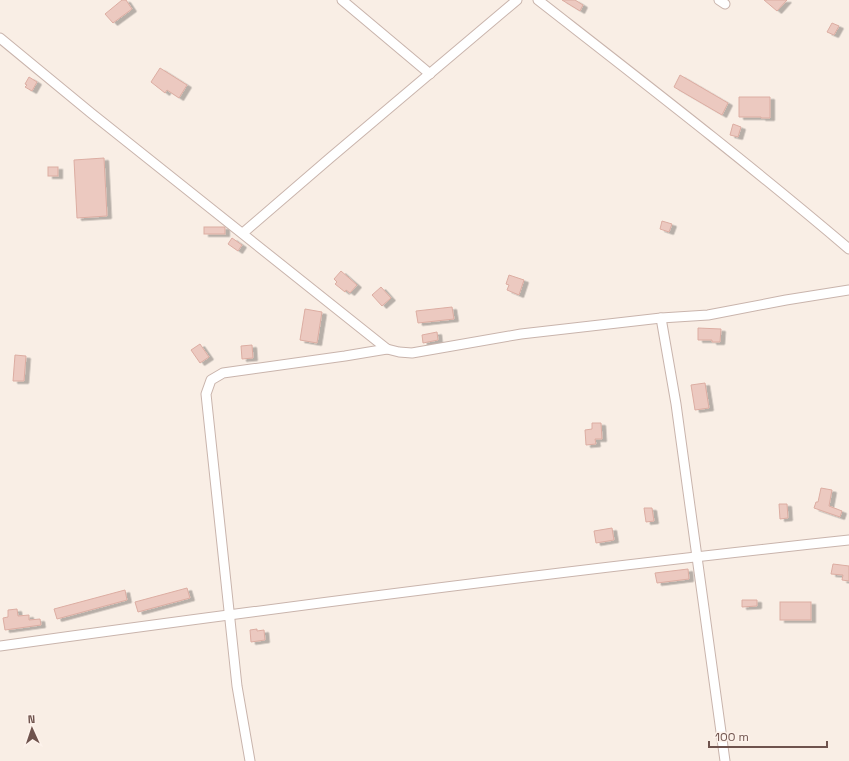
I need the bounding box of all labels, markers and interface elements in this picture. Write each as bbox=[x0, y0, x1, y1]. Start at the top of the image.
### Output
north arrow bbox=[12, 709, 52, 749]
text: N bbox=[27, 712, 36, 726]
scale bar bbox=[709, 723, 827, 749]
text: 100 m bbox=[715, 729, 749, 745]

